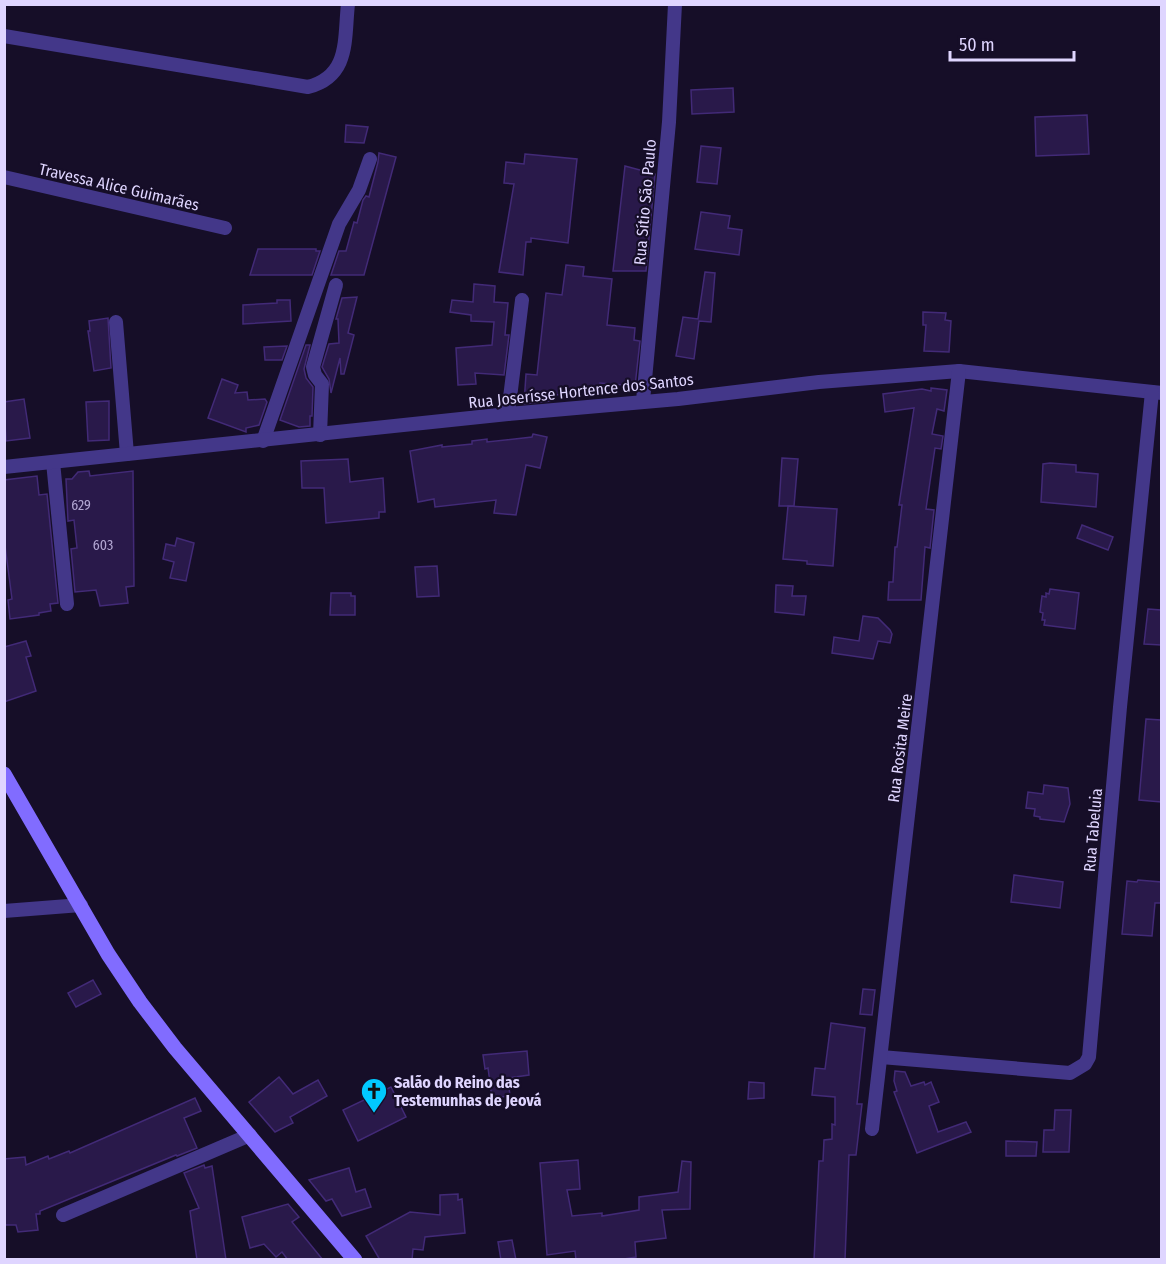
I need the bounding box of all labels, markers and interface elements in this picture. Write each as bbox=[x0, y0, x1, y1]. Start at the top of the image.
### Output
scale bar bbox=[950, 24, 1074, 62]
text: 50 m bbox=[959, 34, 995, 56]
street label: Rua Sítio São Paulo bbox=[630, 138, 660, 266]
street label: Travessa Alice Guimarães bbox=[37, 159, 201, 215]
street label: Rua Joserísse Hortence dos Santos bbox=[467, 370, 695, 412]
house number: 629 bbox=[71, 497, 91, 514]
house number: 603 bbox=[93, 537, 113, 554]
street label: Rua Rosita Meire bbox=[884, 692, 916, 804]
street label: Rua Tabeluia bbox=[1080, 787, 1106, 873]
place label: Salão do Reino das Testemunhas de Jeová bbox=[394, 1073, 542, 1110]
church icon: Salão do Reino das Testemunhas de Jeová bbox=[359, 1076, 389, 1114]

